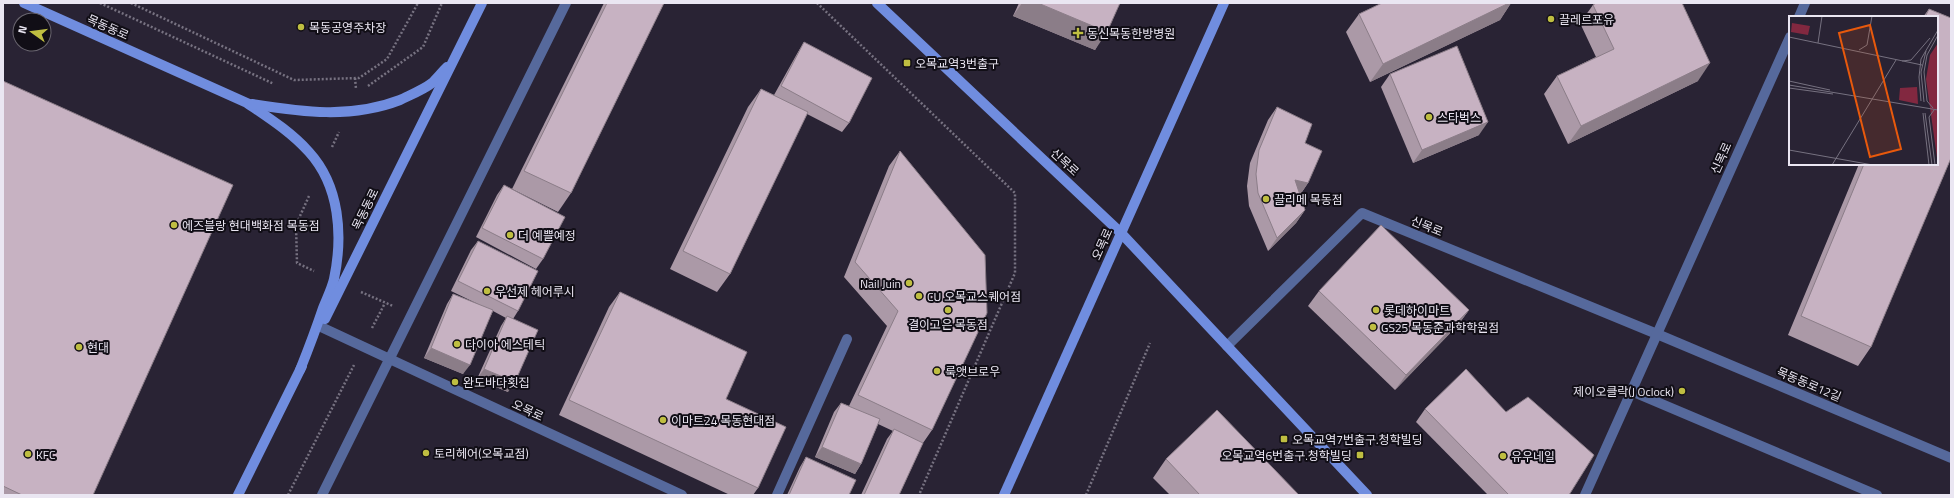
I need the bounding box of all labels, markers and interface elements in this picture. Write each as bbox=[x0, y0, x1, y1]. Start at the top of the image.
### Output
street label: 목동동로 bbox=[84, 9, 132, 45]
place label: 끌레르포유 bbox=[1559, 10, 1614, 29]
north arrow bbox=[12, 12, 52, 52]
marker: 끌레르포유 bbox=[1546, 14, 1556, 24]
inset map bbox=[1789, 16, 1938, 165]
place label: 목동공영주차장 bbox=[309, 18, 386, 37]
marker: 목동공영주차장 bbox=[296, 22, 306, 32]
text: N bbox=[14, 24, 31, 35]
place label: 동신목동한방병원 bbox=[1087, 24, 1175, 43]
marker: 동신목동한방병원 bbox=[1072, 27, 1084, 39]
place label: 오목교역3번출구 bbox=[915, 54, 999, 73]
marker: 오목교역3번출구 bbox=[902, 58, 912, 68]
place label: 스타벅스 bbox=[1437, 108, 1481, 127]
marker: 스타벅스 bbox=[1424, 112, 1434, 122]
street label: 신목로 bbox=[1706, 139, 1736, 177]
street label: 신목로 bbox=[1046, 144, 1084, 180]
street label: 목동동로 bbox=[347, 185, 383, 233]
place label: 끌리메 목동점 bbox=[1274, 190, 1343, 209]
marker: 끌리메 목동점 bbox=[1261, 194, 1271, 204]
street label: 신목로 bbox=[1408, 211, 1446, 241]
place label: 에즈블랑 현대백화점 목동점 bbox=[182, 216, 320, 235]
marker: 에즈블랑 현대백화점 목동점 bbox=[169, 220, 179, 230]
street label: 오목로 bbox=[1087, 225, 1117, 263]
place label: 더 예쁠예정 bbox=[518, 226, 576, 245]
marker: 더 예쁠예정 bbox=[505, 230, 515, 240]
place label: Nail Juin bbox=[860, 274, 901, 293]
marker: Nail Juin bbox=[904, 278, 914, 288]
place label: 우선제 헤어루시 bbox=[495, 282, 575, 301]
marker: 우선제 헤어루시 bbox=[482, 286, 492, 296]
place label: CU 오목교스퀘어점 bbox=[927, 287, 1021, 306]
marker: CU 오목교스퀘어점 bbox=[914, 291, 924, 301]
place label: 롯데하이마트 bbox=[1384, 301, 1450, 320]
marker: 결이고은 목동점 bbox=[943, 305, 953, 315]
marker: 롯데하이마트 bbox=[1371, 305, 1381, 315]
place label: 결이고은 목동점 bbox=[908, 315, 988, 334]
place label: GS25 목동준과학학원점 bbox=[1381, 318, 1499, 337]
marker: GS25 목동준과학학원점 bbox=[1368, 322, 1378, 332]
place label: 다이아 에스테틱 bbox=[465, 335, 545, 354]
place label: 현대 bbox=[87, 338, 109, 357]
marker: 다이아 에스테틱 bbox=[452, 339, 462, 349]
marker: 현대 bbox=[74, 342, 84, 352]
place label: 룩앳브로우 bbox=[945, 362, 1000, 381]
street label: 목동동로12길 bbox=[1774, 362, 1844, 406]
marker: 룩앳브로우 bbox=[932, 366, 942, 376]
place label: 완도바다횟집 bbox=[463, 373, 529, 392]
marker: 완도바다횟집 bbox=[450, 377, 460, 387]
place label: 제이오클락(J Oclock) bbox=[1573, 382, 1674, 401]
marker: 제이오클락(J Oclock) bbox=[1677, 386, 1687, 396]
street label: 오목로 bbox=[509, 394, 547, 426]
place label: 이마트24 목동현대점 bbox=[671, 411, 775, 430]
marker: 이마트24 목동현대점 bbox=[658, 415, 668, 425]
place label: 오목교역7번출구.청학빌딩 bbox=[1292, 430, 1423, 449]
marker: 오목교역7번출구.청학빌딩 bbox=[1279, 434, 1289, 444]
place label: 토리헤어(오목교점) bbox=[434, 444, 529, 463]
place label: KFC bbox=[36, 445, 56, 464]
place label: 오목교역6번출구.청학빌딩 bbox=[1221, 446, 1352, 465]
place label: 유우네일 bbox=[1511, 447, 1555, 466]
marker: 토리헤어(오목교점) bbox=[421, 448, 431, 458]
marker: KFC bbox=[23, 449, 33, 459]
marker: 오목교역6번출구.청학빌딩 bbox=[1355, 450, 1365, 460]
marker: 유우네일 bbox=[1498, 451, 1508, 461]

